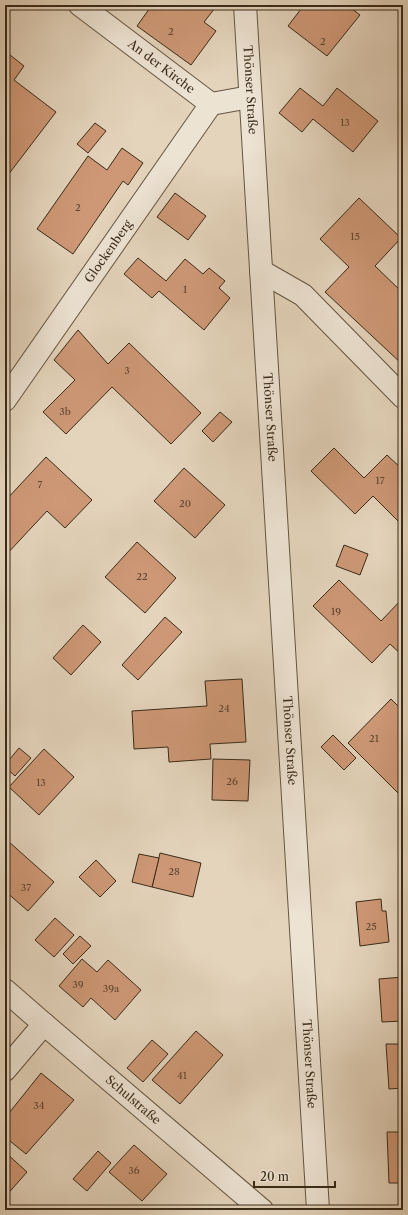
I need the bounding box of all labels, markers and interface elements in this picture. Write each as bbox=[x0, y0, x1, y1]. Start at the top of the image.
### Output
house number: 2 bbox=[168, 25, 174, 38]
street label: An der Kirche bbox=[124, 35, 198, 96]
house number: 2 bbox=[320, 35, 326, 48]
street label: Thönser Straße bbox=[240, 45, 261, 135]
house number: 13 bbox=[340, 116, 350, 129]
house number: 2 bbox=[75, 201, 81, 214]
street label: Glockenberg bbox=[81, 216, 135, 285]
house number: 15 bbox=[350, 230, 360, 243]
house number: 1 bbox=[183, 283, 188, 296]
house number: 3 bbox=[124, 364, 130, 377]
street label: Thönser Straße bbox=[260, 372, 281, 462]
house number: 3b bbox=[59, 405, 71, 418]
house number: 17 bbox=[375, 474, 385, 487]
house number: 7 bbox=[38, 478, 43, 491]
house number: 20 bbox=[179, 497, 191, 510]
house number: 22 bbox=[136, 570, 148, 583]
house number: 19 bbox=[331, 605, 341, 618]
street label: Thönser Straße bbox=[280, 696, 300, 786]
house number: 24 bbox=[218, 702, 230, 715]
house number: 21 bbox=[369, 732, 380, 745]
house number: 26 bbox=[226, 775, 238, 788]
house number: 13 bbox=[36, 776, 46, 789]
house number: 28 bbox=[168, 865, 180, 878]
house number: 37 bbox=[21, 881, 31, 894]
house number: 25 bbox=[365, 920, 377, 933]
house number: 39 bbox=[72, 978, 84, 991]
house number: 39a bbox=[103, 982, 120, 995]
street label: Thönser Straße bbox=[299, 1019, 320, 1109]
house number: 41 bbox=[177, 1069, 188, 1082]
street label: Schulstraße bbox=[103, 1072, 164, 1128]
house number: 34 bbox=[33, 1099, 45, 1112]
scale bar bbox=[254, 1163, 335, 1189]
house number: 36 bbox=[128, 1164, 140, 1177]
text: 20 m bbox=[260, 1169, 289, 1184]

